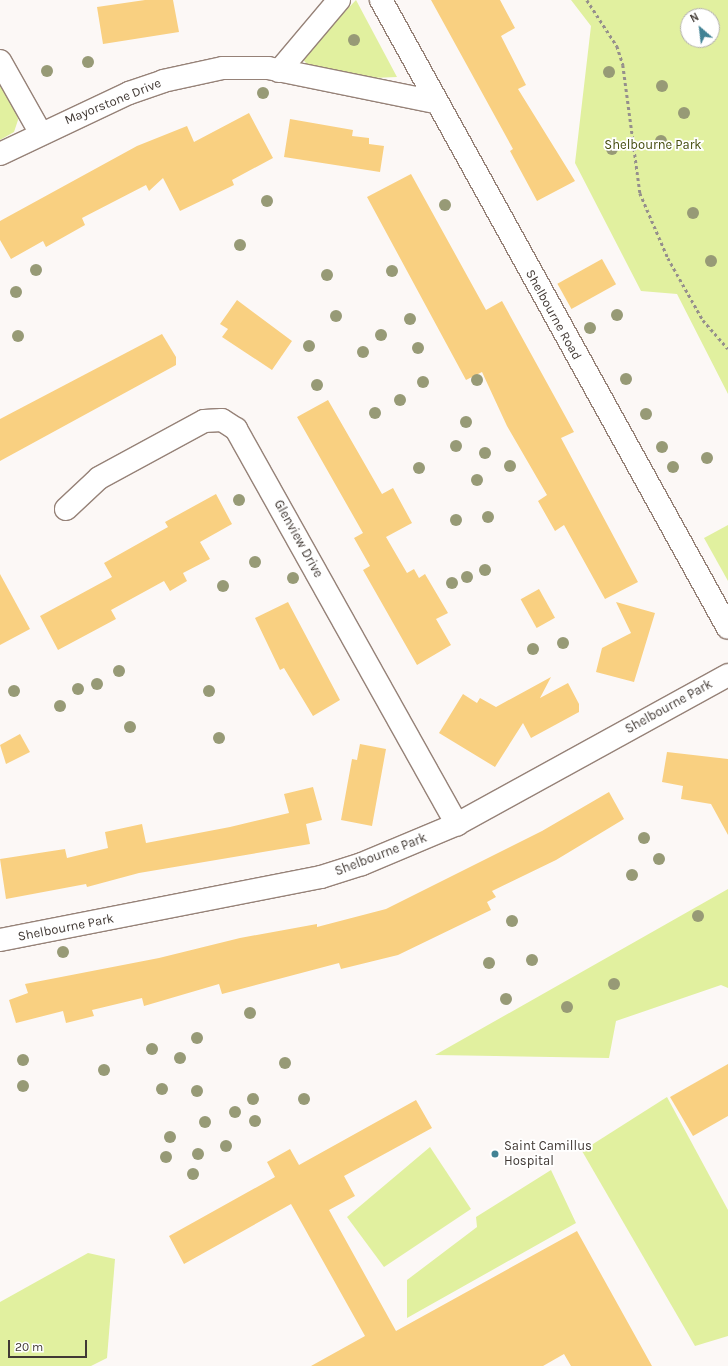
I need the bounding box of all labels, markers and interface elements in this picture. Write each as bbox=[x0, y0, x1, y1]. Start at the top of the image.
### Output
north arrow bbox=[680, 8, 720, 48]
text: N bbox=[688, 10, 701, 25]
street label: Mayorstone Drive bbox=[62, 76, 164, 128]
park label: Shelbourne Park bbox=[604, 137, 702, 153]
street label: Shelbourne Road bbox=[522, 267, 584, 363]
street label: Glenview Drive bbox=[270, 497, 326, 581]
street label: Shelbourne Park bbox=[623, 677, 715, 737]
street label: Shelbourne Park bbox=[333, 830, 429, 880]
street label: Shelbourne Park bbox=[17, 911, 115, 945]
place label: Saint Camillus Hospital bbox=[504, 1139, 592, 1170]
marker: Saint Camillus Hospital bbox=[489, 1148, 501, 1160]
scale bar bbox=[10, 1332, 89, 1358]
text: 20 m bbox=[15, 1340, 43, 1354]

